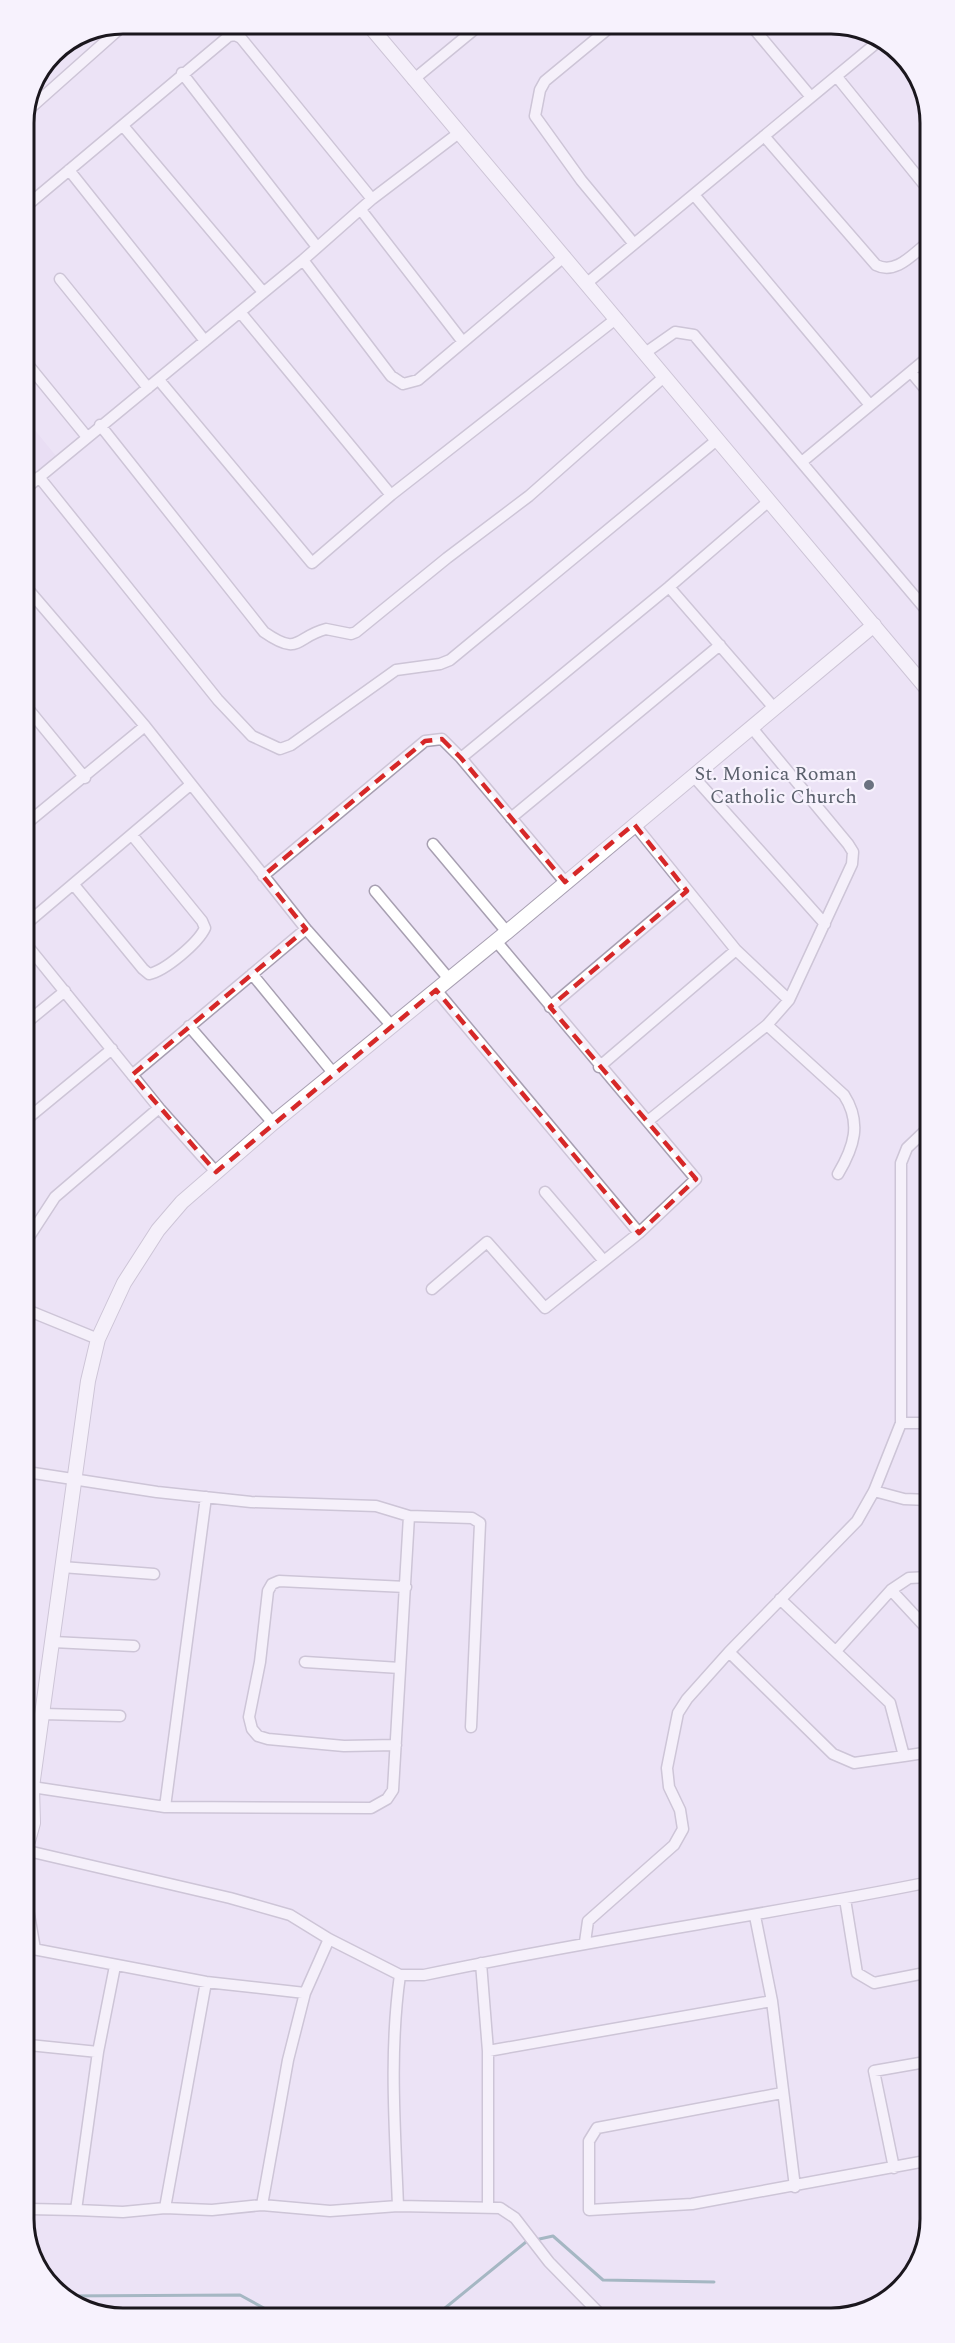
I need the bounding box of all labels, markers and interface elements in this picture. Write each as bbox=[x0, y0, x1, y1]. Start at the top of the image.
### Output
place label: St. Monica Roman Catholic Church bbox=[694, 759, 857, 812]
marker: St. Monica Roman Catholic Church bbox=[862, 778, 876, 792]

